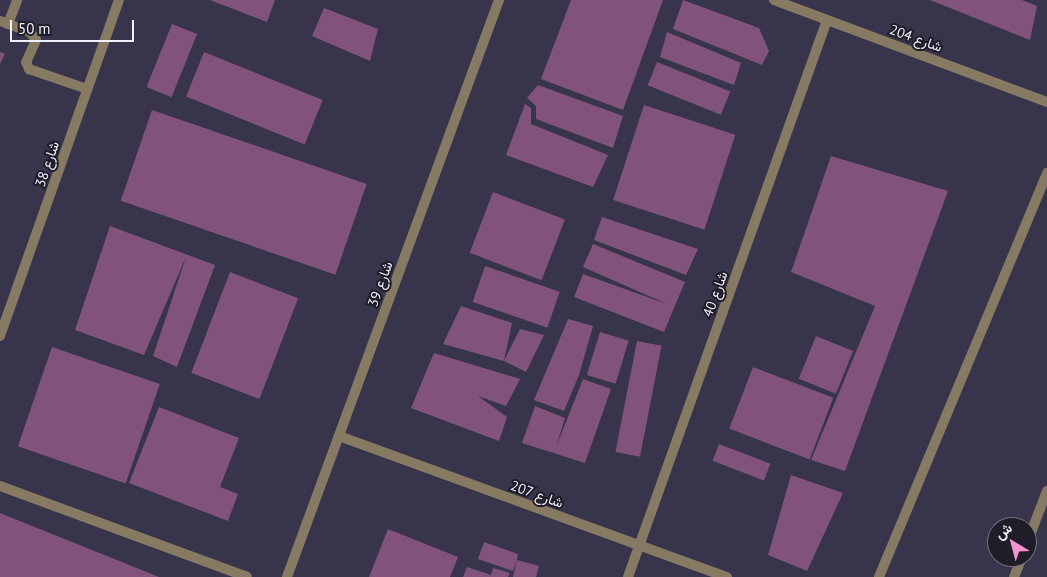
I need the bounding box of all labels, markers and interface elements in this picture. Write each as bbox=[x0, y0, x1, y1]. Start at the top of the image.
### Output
scale bar bbox=[12, 10, 136, 42]
text: 50 m bbox=[18, 19, 51, 38]
street label: شارع 204 bbox=[887, 21, 945, 55]
street label: شارع 38 bbox=[31, 139, 63, 189]
street label: شارع 39 bbox=[364, 259, 396, 309]
street label: شارع 40 bbox=[699, 269, 731, 319]
street label: شارع 207 bbox=[508, 477, 566, 511]
north arrow bbox=[987, 517, 1037, 567]
text: ش bbox=[991, 519, 1016, 543]

